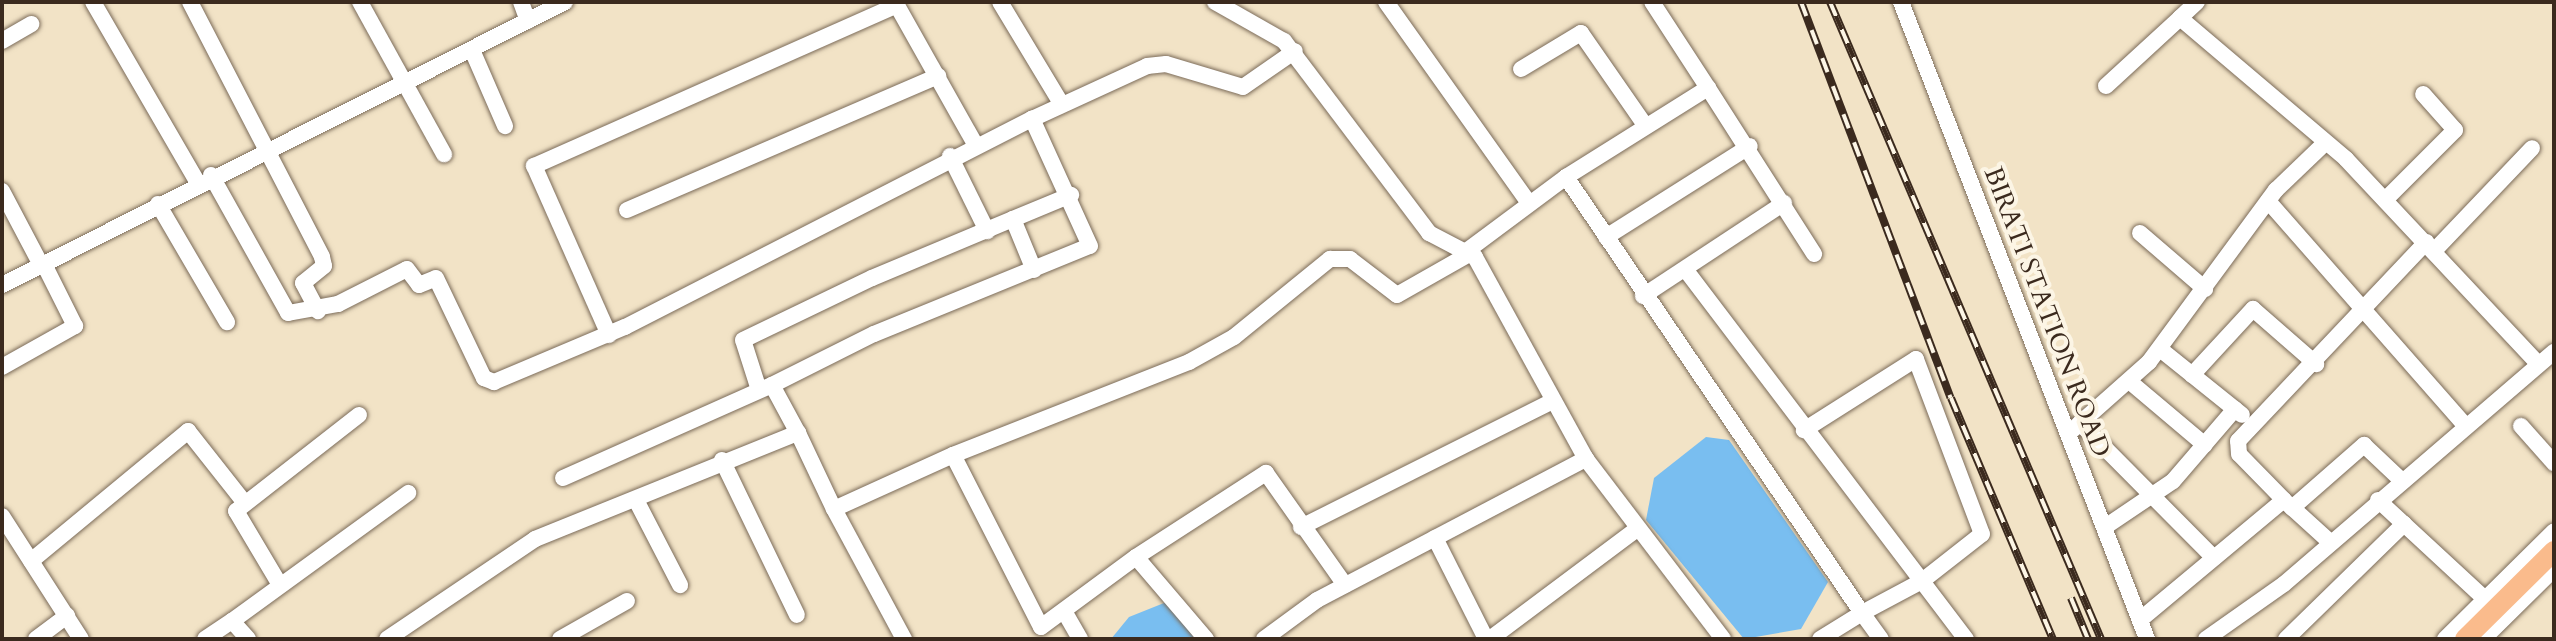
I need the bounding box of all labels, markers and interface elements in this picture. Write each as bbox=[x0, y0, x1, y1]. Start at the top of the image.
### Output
street label: BIRATI STATION ROAD bbox=[1977, 163, 2117, 461]

